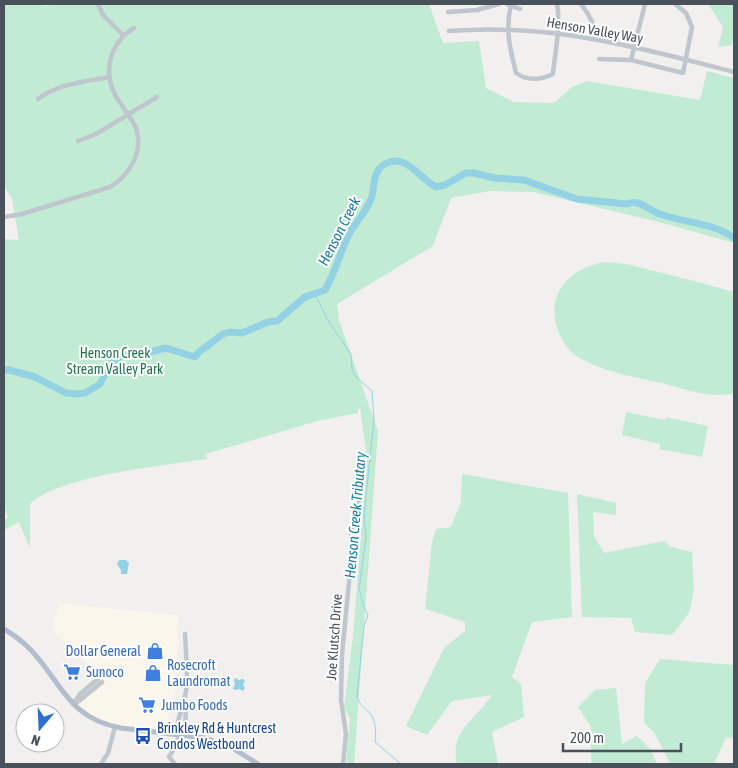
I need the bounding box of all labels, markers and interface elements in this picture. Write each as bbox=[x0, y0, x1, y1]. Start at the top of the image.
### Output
street label: Henson Valley Way bbox=[546, 14, 645, 46]
water label: Henson Creek bbox=[314, 193, 364, 268]
park label: Henson Creek Stream Valley Park bbox=[67, 345, 163, 377]
water label: Henson Creek Tributary bbox=[341, 450, 369, 579]
street label: Joe Klutsch Drive bbox=[323, 593, 345, 681]
shop icon: Dollar General bbox=[145, 641, 165, 661]
place label: Dollar General bbox=[66, 643, 141, 659]
place label: Rosecroft Laundromat bbox=[167, 657, 230, 689]
supermarket icon: Sunoco bbox=[62, 662, 82, 682]
shop icon: Rosecroft Laundromat bbox=[143, 663, 163, 683]
place label: Sunoco bbox=[86, 664, 124, 680]
supermarket icon: Jumbo Foods bbox=[137, 695, 157, 715]
place label: Jumbo Foods bbox=[161, 697, 228, 713]
north arrow bbox=[15, 703, 65, 753]
place label: Brinkley Rd & Huntcrest Condos Westbound bbox=[157, 720, 276, 752]
scale bar bbox=[563, 720, 680, 752]
bus stop icon: Brinkley Rd & Huntcrest Condos Westbound bbox=[133, 726, 153, 746]
text: 200 m bbox=[570, 729, 604, 746]
text: N bbox=[29, 731, 42, 749]

